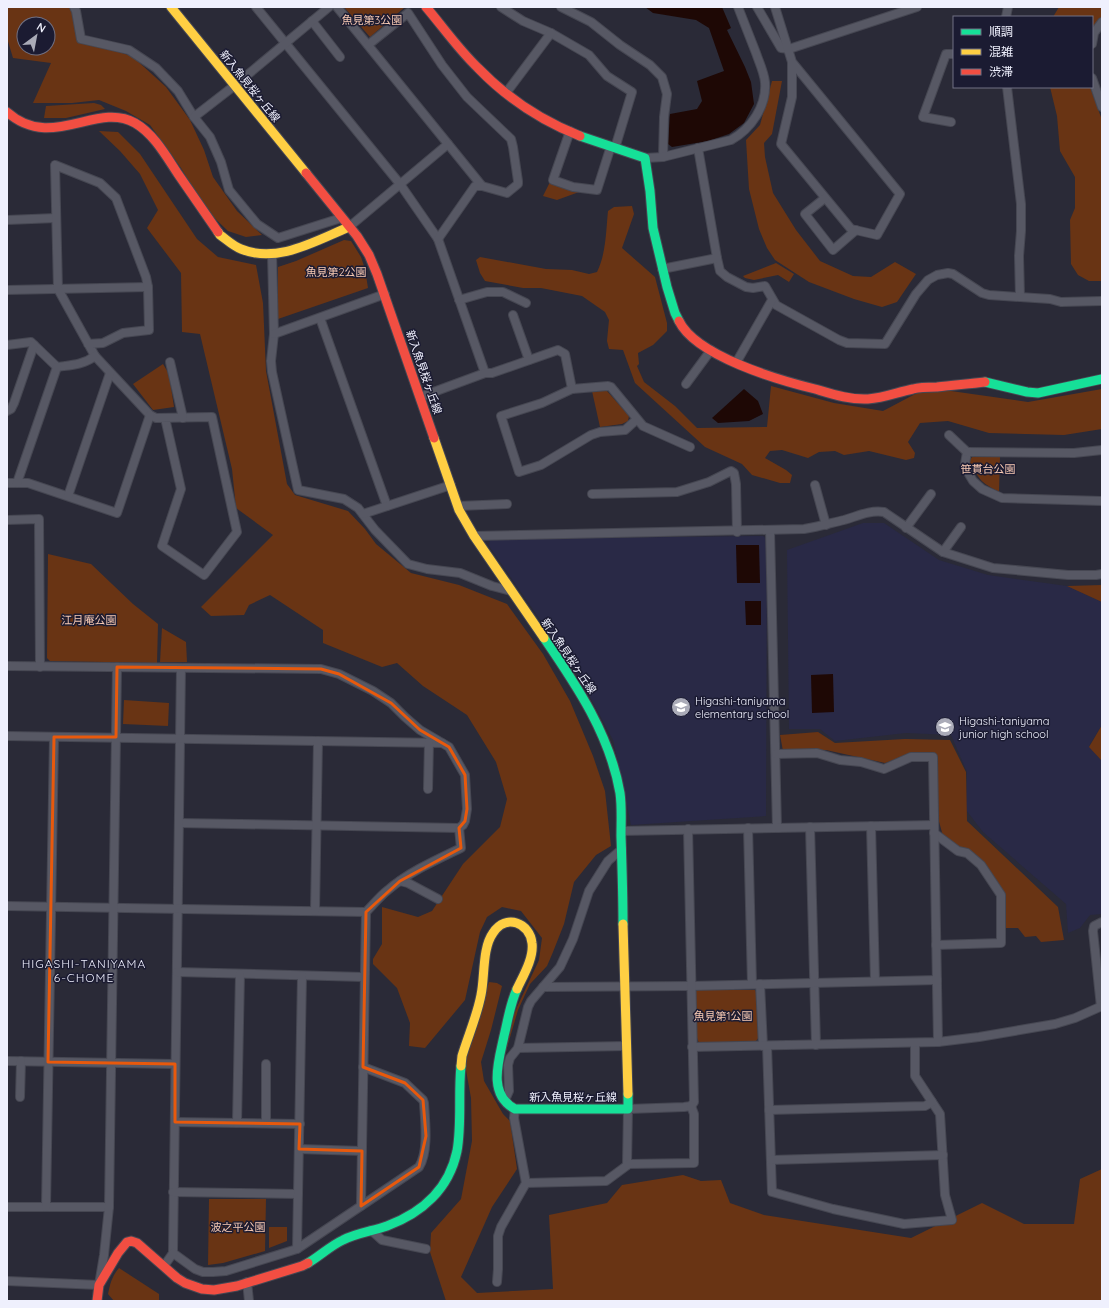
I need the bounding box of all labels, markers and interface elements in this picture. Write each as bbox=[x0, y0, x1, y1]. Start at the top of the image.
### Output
park label: 魚見第3公園 bbox=[342, 13, 402, 27]
north arrow bbox=[16, 16, 56, 56]
legend bbox=[953, 16, 1093, 88]
text: N bbox=[34, 19, 48, 36]
text: 順調 bbox=[989, 24, 1013, 39]
text: 混雑 bbox=[989, 44, 1013, 59]
street label: 新入魚見桜ヶ丘線 bbox=[217, 47, 283, 125]
text: 渋滞 bbox=[989, 64, 1013, 79]
park label: 魚見第2公園 bbox=[305, 265, 367, 279]
street label: 新入魚見桜ヶ丘線 bbox=[403, 328, 445, 416]
park label: 笹貫台公園 bbox=[961, 462, 1016, 476]
park label: 江月庵公園 bbox=[62, 613, 117, 627]
street label: 新入魚見桜ヶ丘線 bbox=[539, 616, 599, 696]
place label: Higashi-taniyama elementary school bbox=[695, 694, 789, 721]
school or university icon: Higashi-taniyama elementary school bbox=[670, 696, 692, 718]
place label: Higashi-taniyama junior high school bbox=[958, 714, 1050, 741]
school or university icon: Higashi-taniyama junior high school bbox=[934, 716, 956, 738]
district label: HIGASHI-TANIYAMA 6-CHOME bbox=[22, 956, 146, 985]
park label: 魚見第1公園 bbox=[693, 1009, 753, 1023]
street label: 新入魚見桜ヶ丘線 bbox=[529, 1090, 617, 1104]
park label: 波之平公園 bbox=[211, 1220, 266, 1234]

